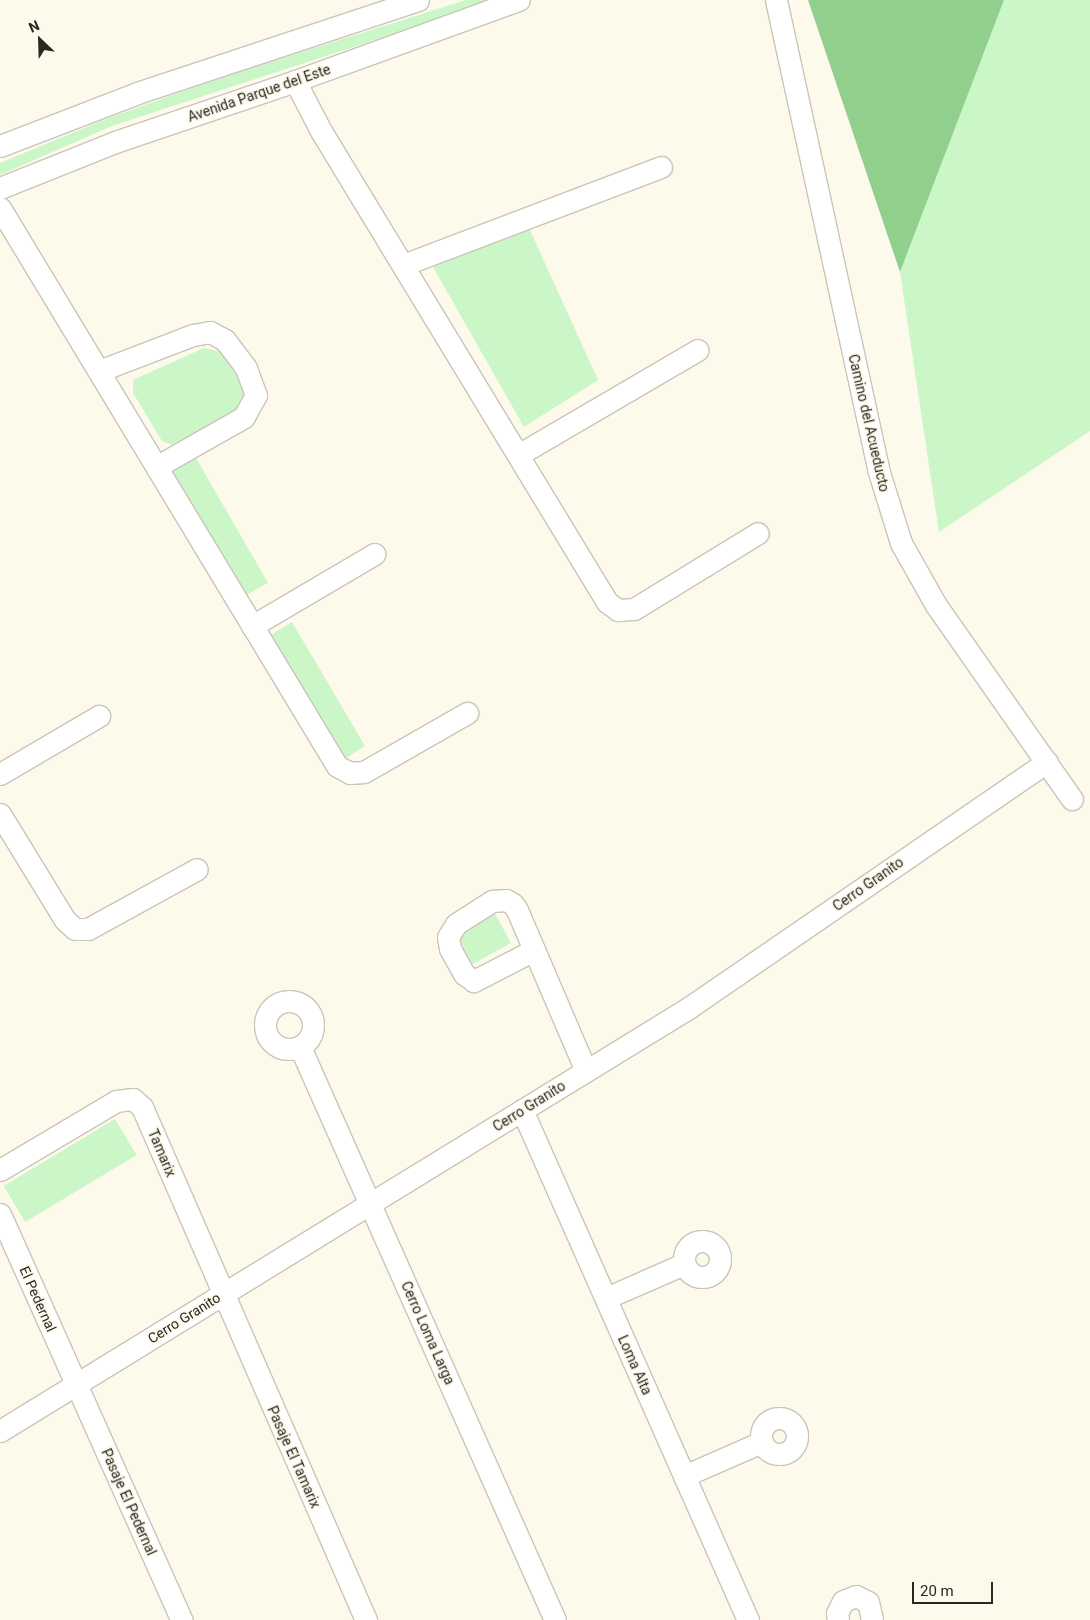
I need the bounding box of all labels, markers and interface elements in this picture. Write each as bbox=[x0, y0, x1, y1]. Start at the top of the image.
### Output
north arrow bbox=[15, 15, 65, 65]
text: N bbox=[26, 17, 42, 36]
street label: Avenida Parque del Este bbox=[185, 61, 333, 125]
street label: Camino del Acueducto bbox=[845, 353, 893, 493]
street label: Cerro Granito bbox=[829, 853, 907, 915]
street label: Cerro Granito bbox=[490, 1077, 568, 1135]
street label: Tamarix bbox=[144, 1127, 180, 1179]
street label: El Pedernal bbox=[16, 1264, 60, 1334]
street label: Cerro Loma Larga bbox=[398, 1279, 458, 1387]
street label: Cerro Granito bbox=[145, 1289, 223, 1347]
street label: Loma Alta bbox=[614, 1333, 656, 1397]
street label: Pasaje El Tamarix bbox=[264, 1403, 324, 1511]
street label: Pasaje El Pedernal bbox=[98, 1446, 160, 1558]
scale bar bbox=[915, 1572, 996, 1604]
text: 20 m bbox=[920, 1582, 954, 1600]

